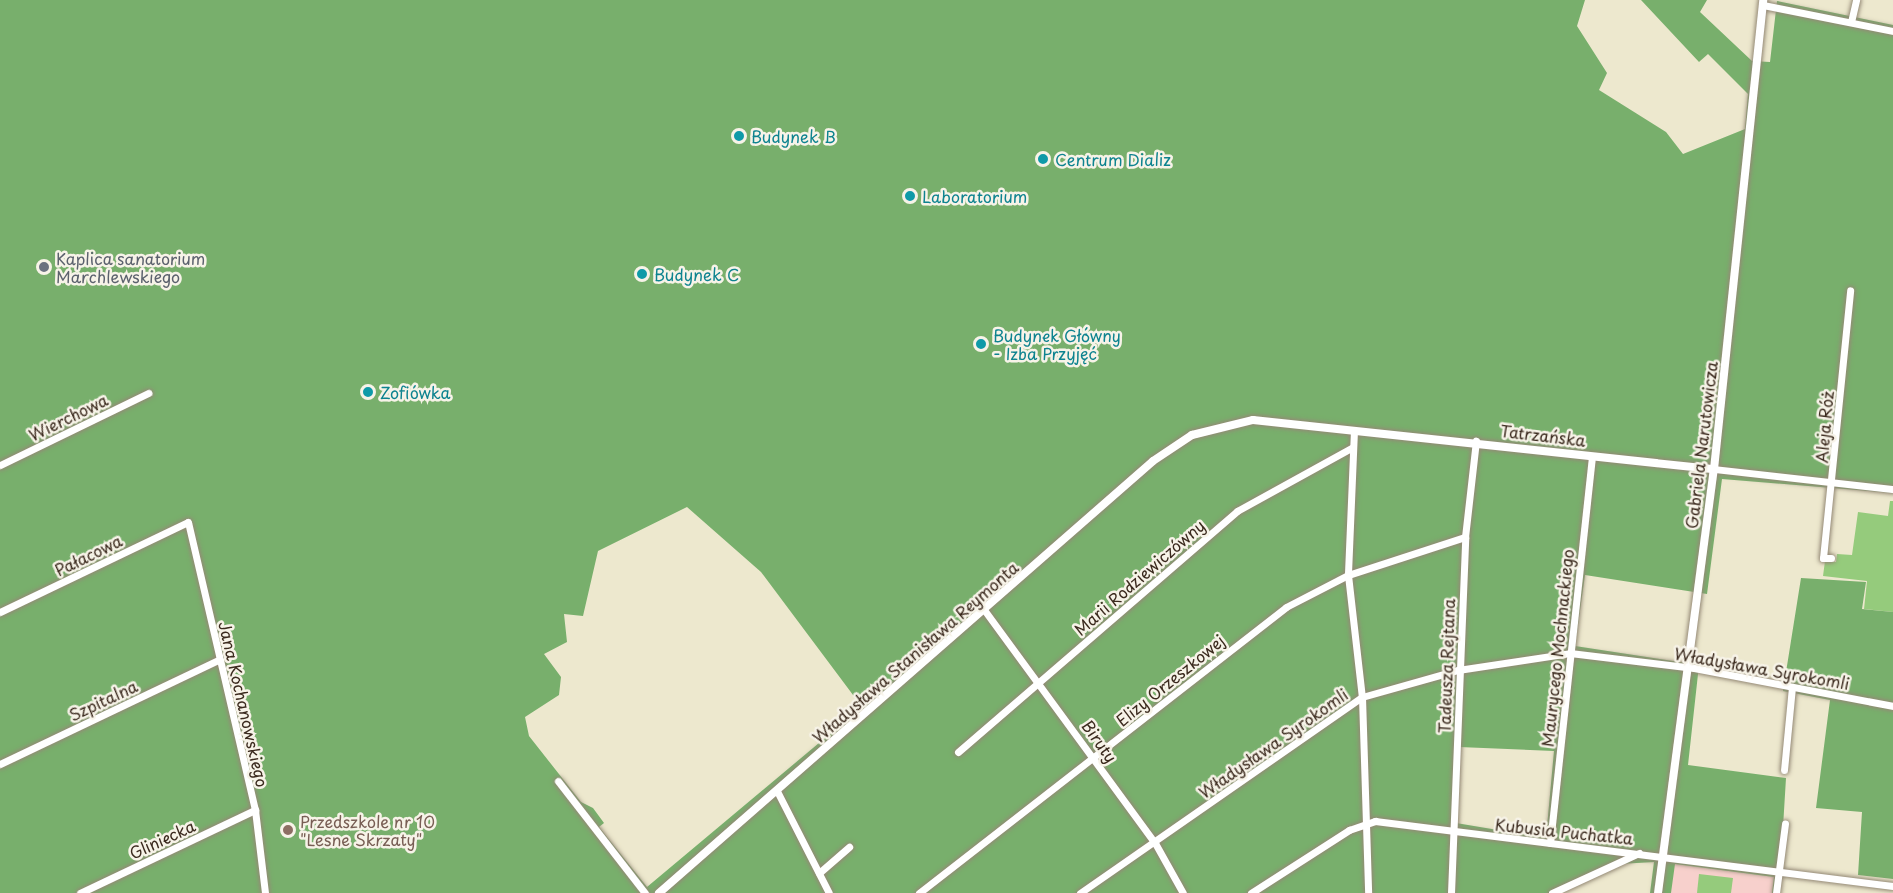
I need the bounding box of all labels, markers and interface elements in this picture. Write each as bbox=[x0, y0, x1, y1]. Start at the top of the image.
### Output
place label: Budynek B bbox=[751, 126, 834, 146]
marker: Budynek B bbox=[732, 129, 746, 143]
place label: Centrum Dializ bbox=[1055, 149, 1172, 169]
marker: Centrum Dializ bbox=[1036, 152, 1050, 166]
place label: Laboratorium bbox=[922, 186, 1027, 206]
marker: Laboratorium bbox=[903, 189, 917, 203]
place label: Kaplica sanatorium Marchlewskiego bbox=[56, 248, 206, 286]
marker: Kaplica sanatorium Marchlewskiego bbox=[37, 260, 51, 274]
place label: Budynek C bbox=[654, 264, 739, 284]
marker: Budynek C bbox=[635, 267, 649, 281]
place label: Budynek Główny - Izba Przyjęć bbox=[993, 325, 1122, 363]
marker: Budynek Główny - Izba Przyjęć bbox=[974, 337, 988, 351]
street label: Gabriela Narutowicza bbox=[1681, 360, 1721, 530]
place label: Zofiówka bbox=[380, 382, 451, 402]
marker: Zofiówka bbox=[361, 385, 375, 399]
street label: Wierchowa bbox=[25, 390, 111, 444]
street label: Aleja Róż bbox=[1811, 390, 1837, 464]
street label: Tatrzańska bbox=[1499, 420, 1587, 450]
street label: Marii Rodziewiczówny bbox=[1070, 515, 1208, 639]
street label: Pałacowa bbox=[51, 530, 125, 580]
street label: Maurycego Mochnackiego bbox=[1537, 548, 1577, 748]
street label: Władysława Stanisława Reymonta bbox=[808, 557, 1022, 747]
street label: Tadeusza Rejtana bbox=[1434, 598, 1458, 734]
street label: Jana Kochanowskiego bbox=[216, 619, 272, 789]
street label: Elizy Orzeszkowej bbox=[1112, 630, 1228, 730]
street label: Władysława Syrokomli bbox=[1673, 643, 1851, 693]
street label: Szpitalna bbox=[66, 676, 140, 724]
street label: Władysława Syrokomli bbox=[1195, 684, 1351, 802]
street label: Biruty bbox=[1079, 716, 1121, 766]
place label: Przedszkole nr 10 "Lesne Skrzaty" bbox=[300, 811, 435, 849]
street label: Kubusia Puchatka bbox=[1494, 814, 1634, 848]
street label: Gliniecka bbox=[126, 815, 198, 863]
marker: Przedszkole nr 10 "Lesne Skrzaty" bbox=[281, 823, 295, 837]

